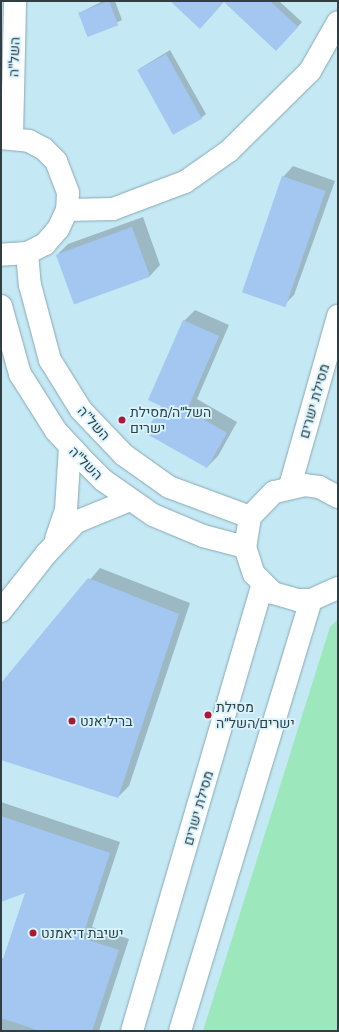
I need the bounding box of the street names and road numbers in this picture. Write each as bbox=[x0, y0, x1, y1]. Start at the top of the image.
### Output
street label: השל"ה bbox=[5, 37, 23, 77]
street label: מסילת ישרים bbox=[295, 362, 333, 440]
street label: השל”ה bbox=[74, 402, 114, 444]
street label: השל"ה bbox=[66, 443, 106, 483]
street label: מסילת ישרים bbox=[179, 769, 217, 847]

